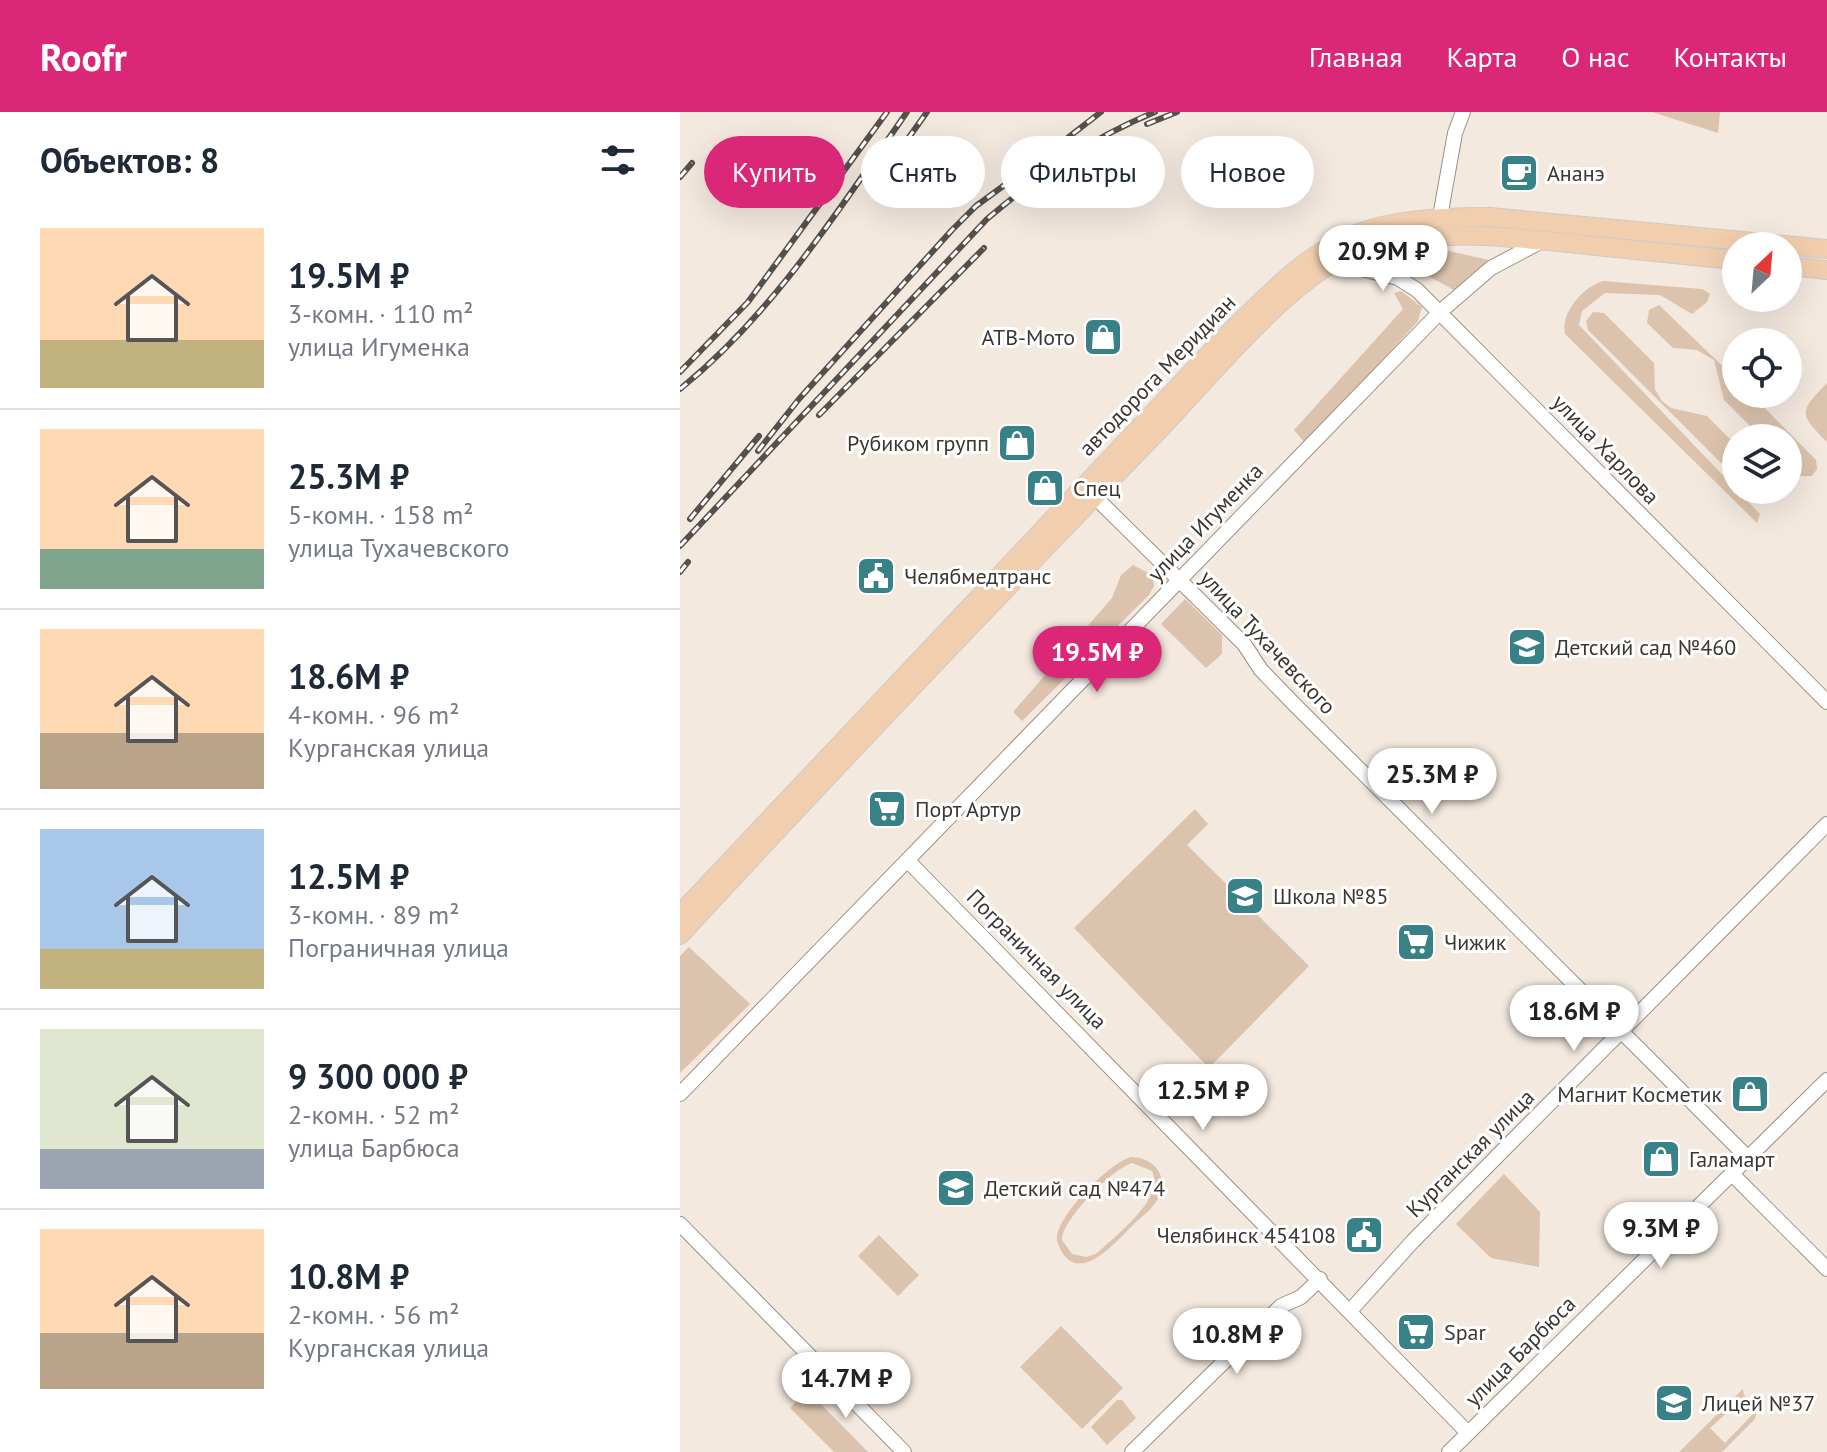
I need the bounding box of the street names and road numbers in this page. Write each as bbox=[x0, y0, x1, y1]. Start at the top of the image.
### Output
street label: автодорога Меридиан bbox=[1073, 289, 1241, 461]
street label: улица Харлова bbox=[1547, 388, 1665, 510]
street label: улица Игуменка bbox=[1141, 457, 1269, 587]
street label: улица Тухачевского bbox=[1194, 564, 1342, 720]
street label: Пограничная улица bbox=[961, 883, 1113, 1035]
street label: Курганская улица bbox=[1400, 1083, 1540, 1223]
street label: улица Барбюса bbox=[1459, 1290, 1581, 1412]

